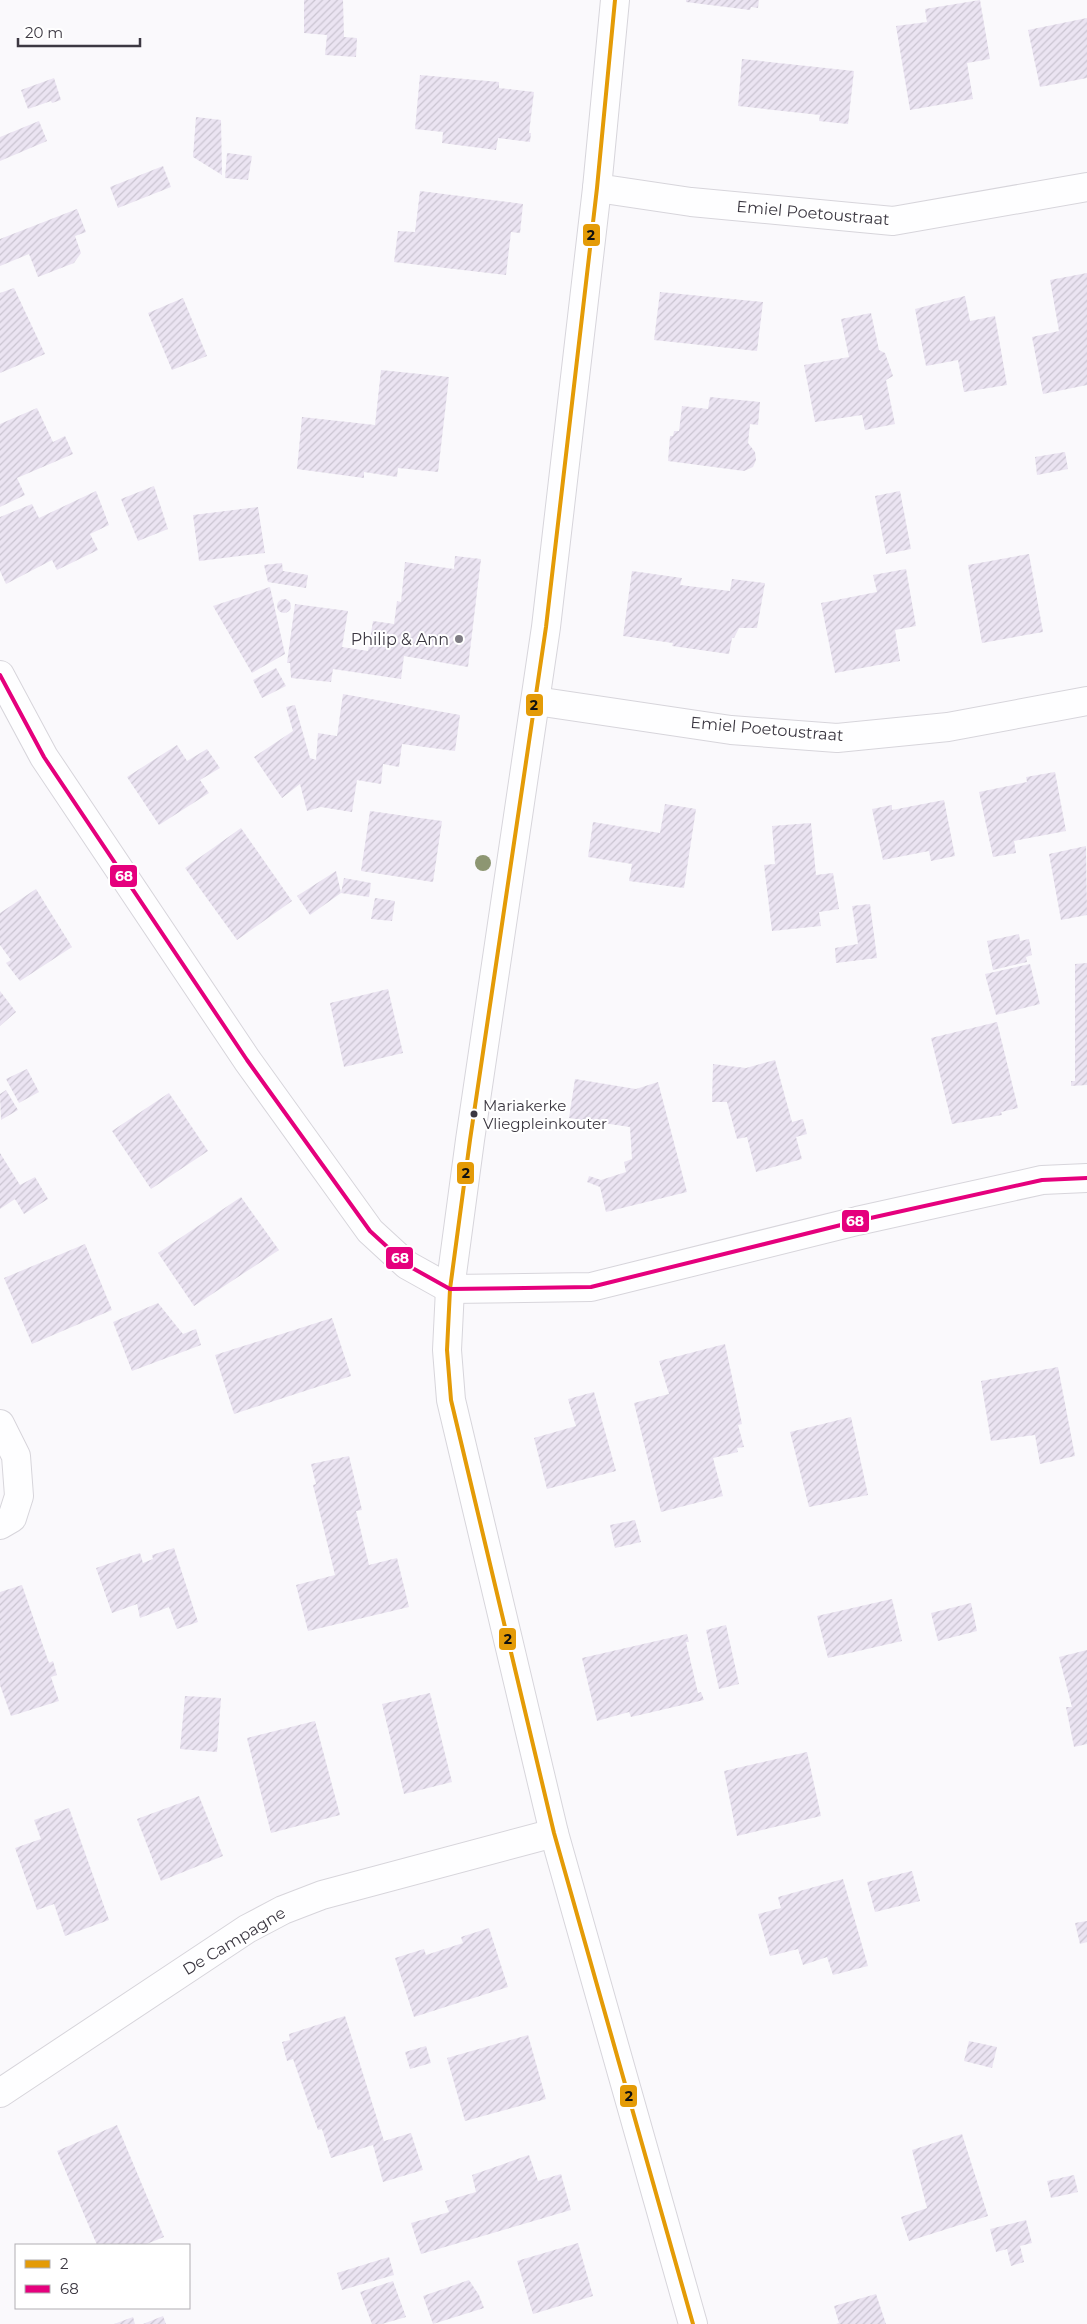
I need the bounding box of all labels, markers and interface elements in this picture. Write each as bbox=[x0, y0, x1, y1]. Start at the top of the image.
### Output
scale bar bbox=[18, 15, 140, 47]
text: 20 m bbox=[25, 23, 63, 42]
street label: Emiel Poetoustraat bbox=[736, 197, 891, 229]
line badge: 2 bbox=[582, 223, 601, 247]
text: 2 bbox=[587, 226, 595, 244]
place label: Philip & Ann bbox=[351, 630, 449, 649]
marker: Philip & Ann bbox=[453, 633, 465, 645]
line badge: 2 bbox=[525, 693, 544, 717]
text: 2 bbox=[530, 696, 538, 714]
street label: Emiel Poetoustraat bbox=[690, 713, 845, 745]
line badge: 68 bbox=[109, 864, 138, 888]
text: 68 bbox=[115, 867, 133, 885]
place label: Mariakerke Vliegpleinkouter bbox=[483, 1096, 607, 1133]
marker: Mariakerke Vliegpleinkouter bbox=[469, 1109, 479, 1119]
line badge: 2 bbox=[456, 1161, 475, 1185]
text: 2 bbox=[462, 1164, 470, 1182]
line badge: 68 bbox=[841, 1209, 870, 1233]
text: 68 bbox=[846, 1212, 864, 1230]
line badge: 68 bbox=[385, 1246, 414, 1270]
text: 68 bbox=[391, 1249, 409, 1267]
line badge: 2 bbox=[498, 1627, 517, 1651]
text: 2 bbox=[504, 1630, 512, 1648]
street label: De Campagne bbox=[179, 1903, 289, 1979]
line badge: 2 bbox=[619, 2084, 638, 2108]
text: 2 bbox=[625, 2087, 633, 2105]
legend bbox=[15, 2244, 190, 2309]
text: 2 bbox=[60, 2254, 69, 2273]
text: 68 bbox=[60, 2279, 79, 2298]

